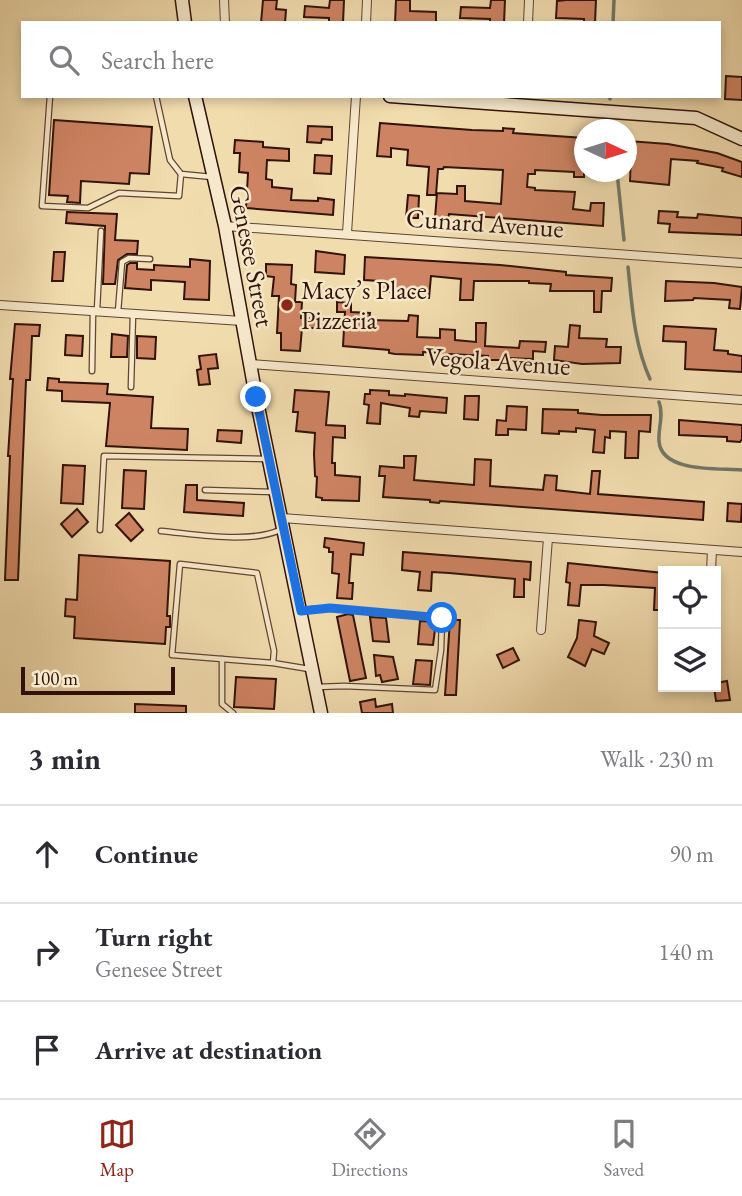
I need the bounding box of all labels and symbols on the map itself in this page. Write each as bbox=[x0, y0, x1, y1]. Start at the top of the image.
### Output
north arrow bbox=[574, 119, 637, 182]
street label: Genesee Street bbox=[222, 182, 282, 330]
street label: Cunard Avenue bbox=[405, 201, 565, 245]
place label: Macy’s Place Pizzeria bbox=[301, 273, 427, 337]
marker: Macy’s Place Pizzeria bbox=[279, 297, 295, 313]
street label: Vegola Avenue bbox=[424, 339, 572, 383]
route end bbox=[240, 381, 271, 412]
route start bbox=[426, 602, 457, 633]
scale bar bbox=[21, 664, 175, 696]

